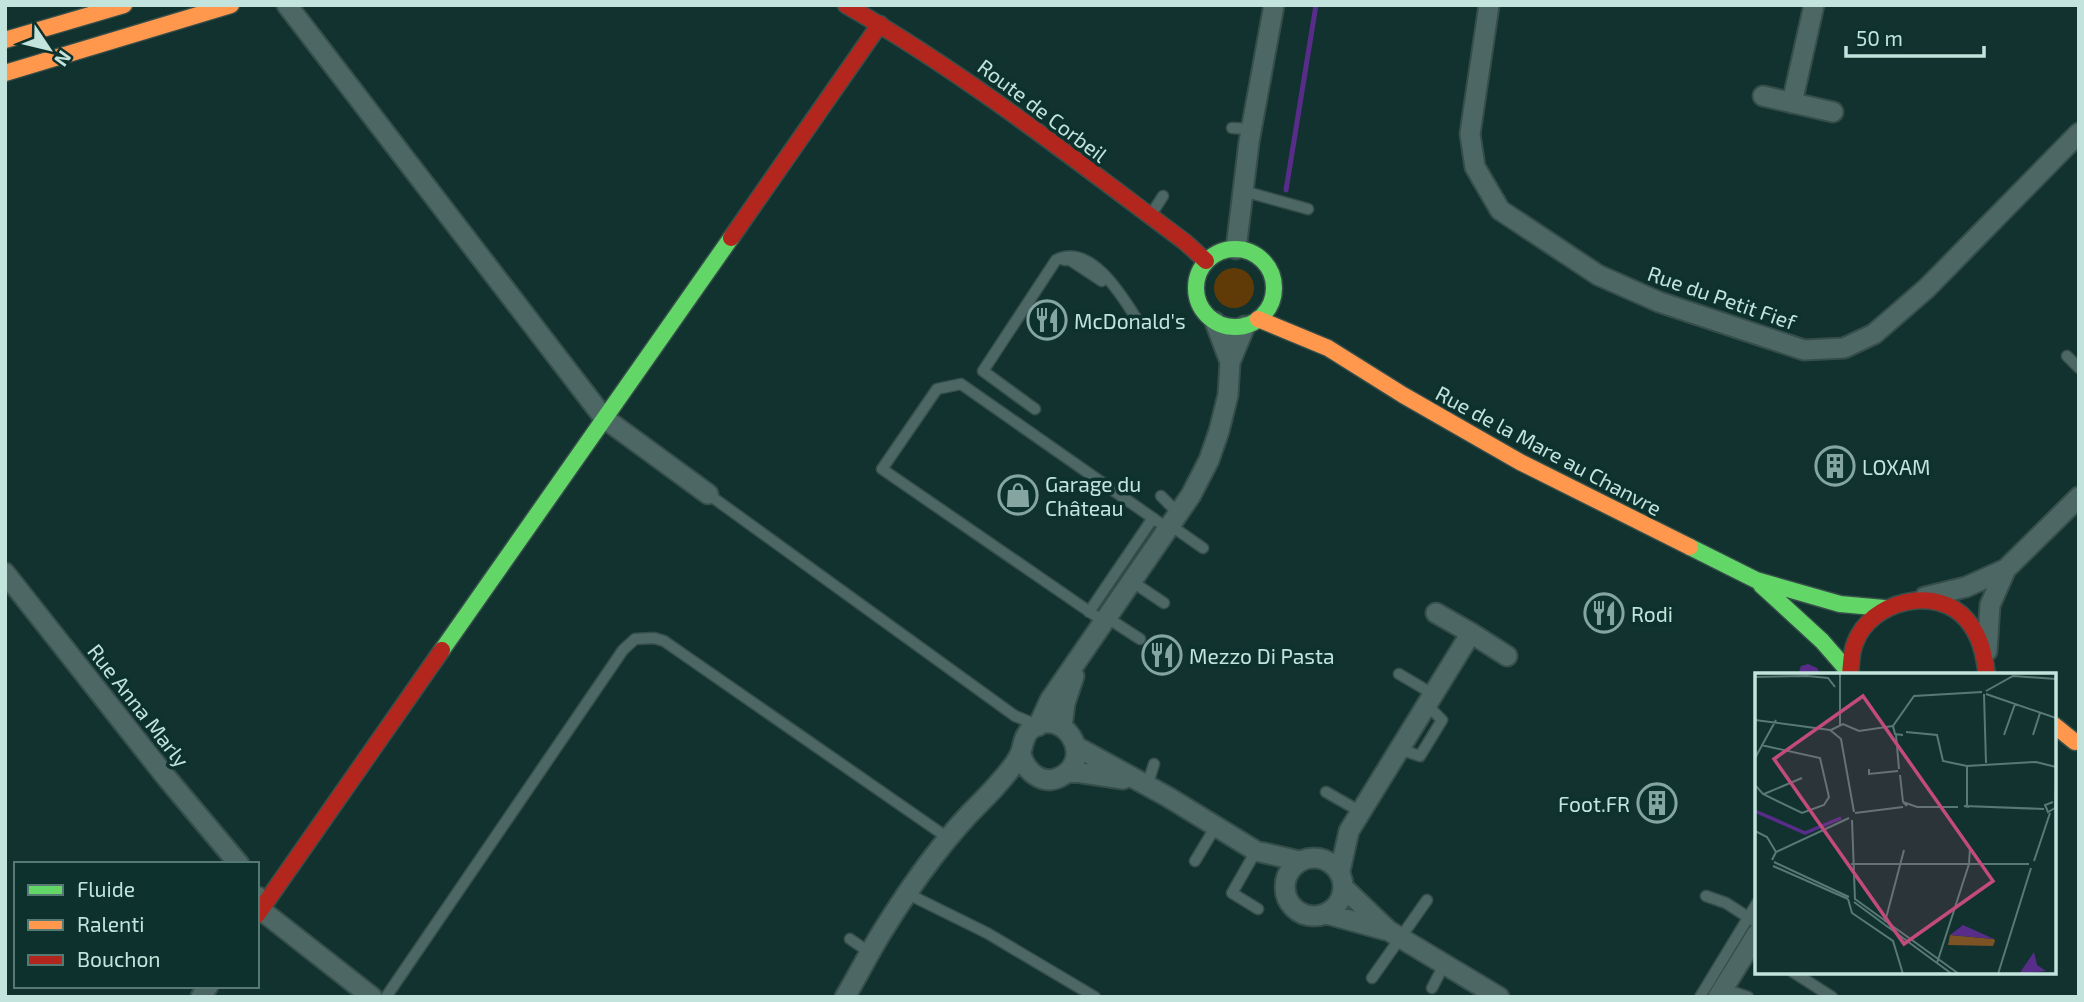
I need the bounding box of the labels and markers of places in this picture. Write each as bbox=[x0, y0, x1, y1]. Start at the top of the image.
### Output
restaurant icon: McDonald's bbox=[1026, 299, 1068, 341]
place label: McDonald's bbox=[1074, 308, 1186, 333]
building icon: LOXAM bbox=[1814, 445, 1856, 487]
place label: LOXAM bbox=[1862, 454, 1930, 479]
place label: Garage du Château bbox=[1045, 471, 1141, 520]
shop icon: Garage du Château bbox=[997, 474, 1039, 516]
restaurant icon: Rodi bbox=[1583, 592, 1625, 634]
place label: Rodi bbox=[1631, 601, 1673, 626]
restaurant icon: Mezzo Di Pasta bbox=[1141, 634, 1183, 676]
place label: Mezzo Di Pasta bbox=[1189, 643, 1335, 668]
building icon: Foot.FR bbox=[1636, 782, 1678, 824]
place label: Foot.FR bbox=[1558, 791, 1630, 816]

